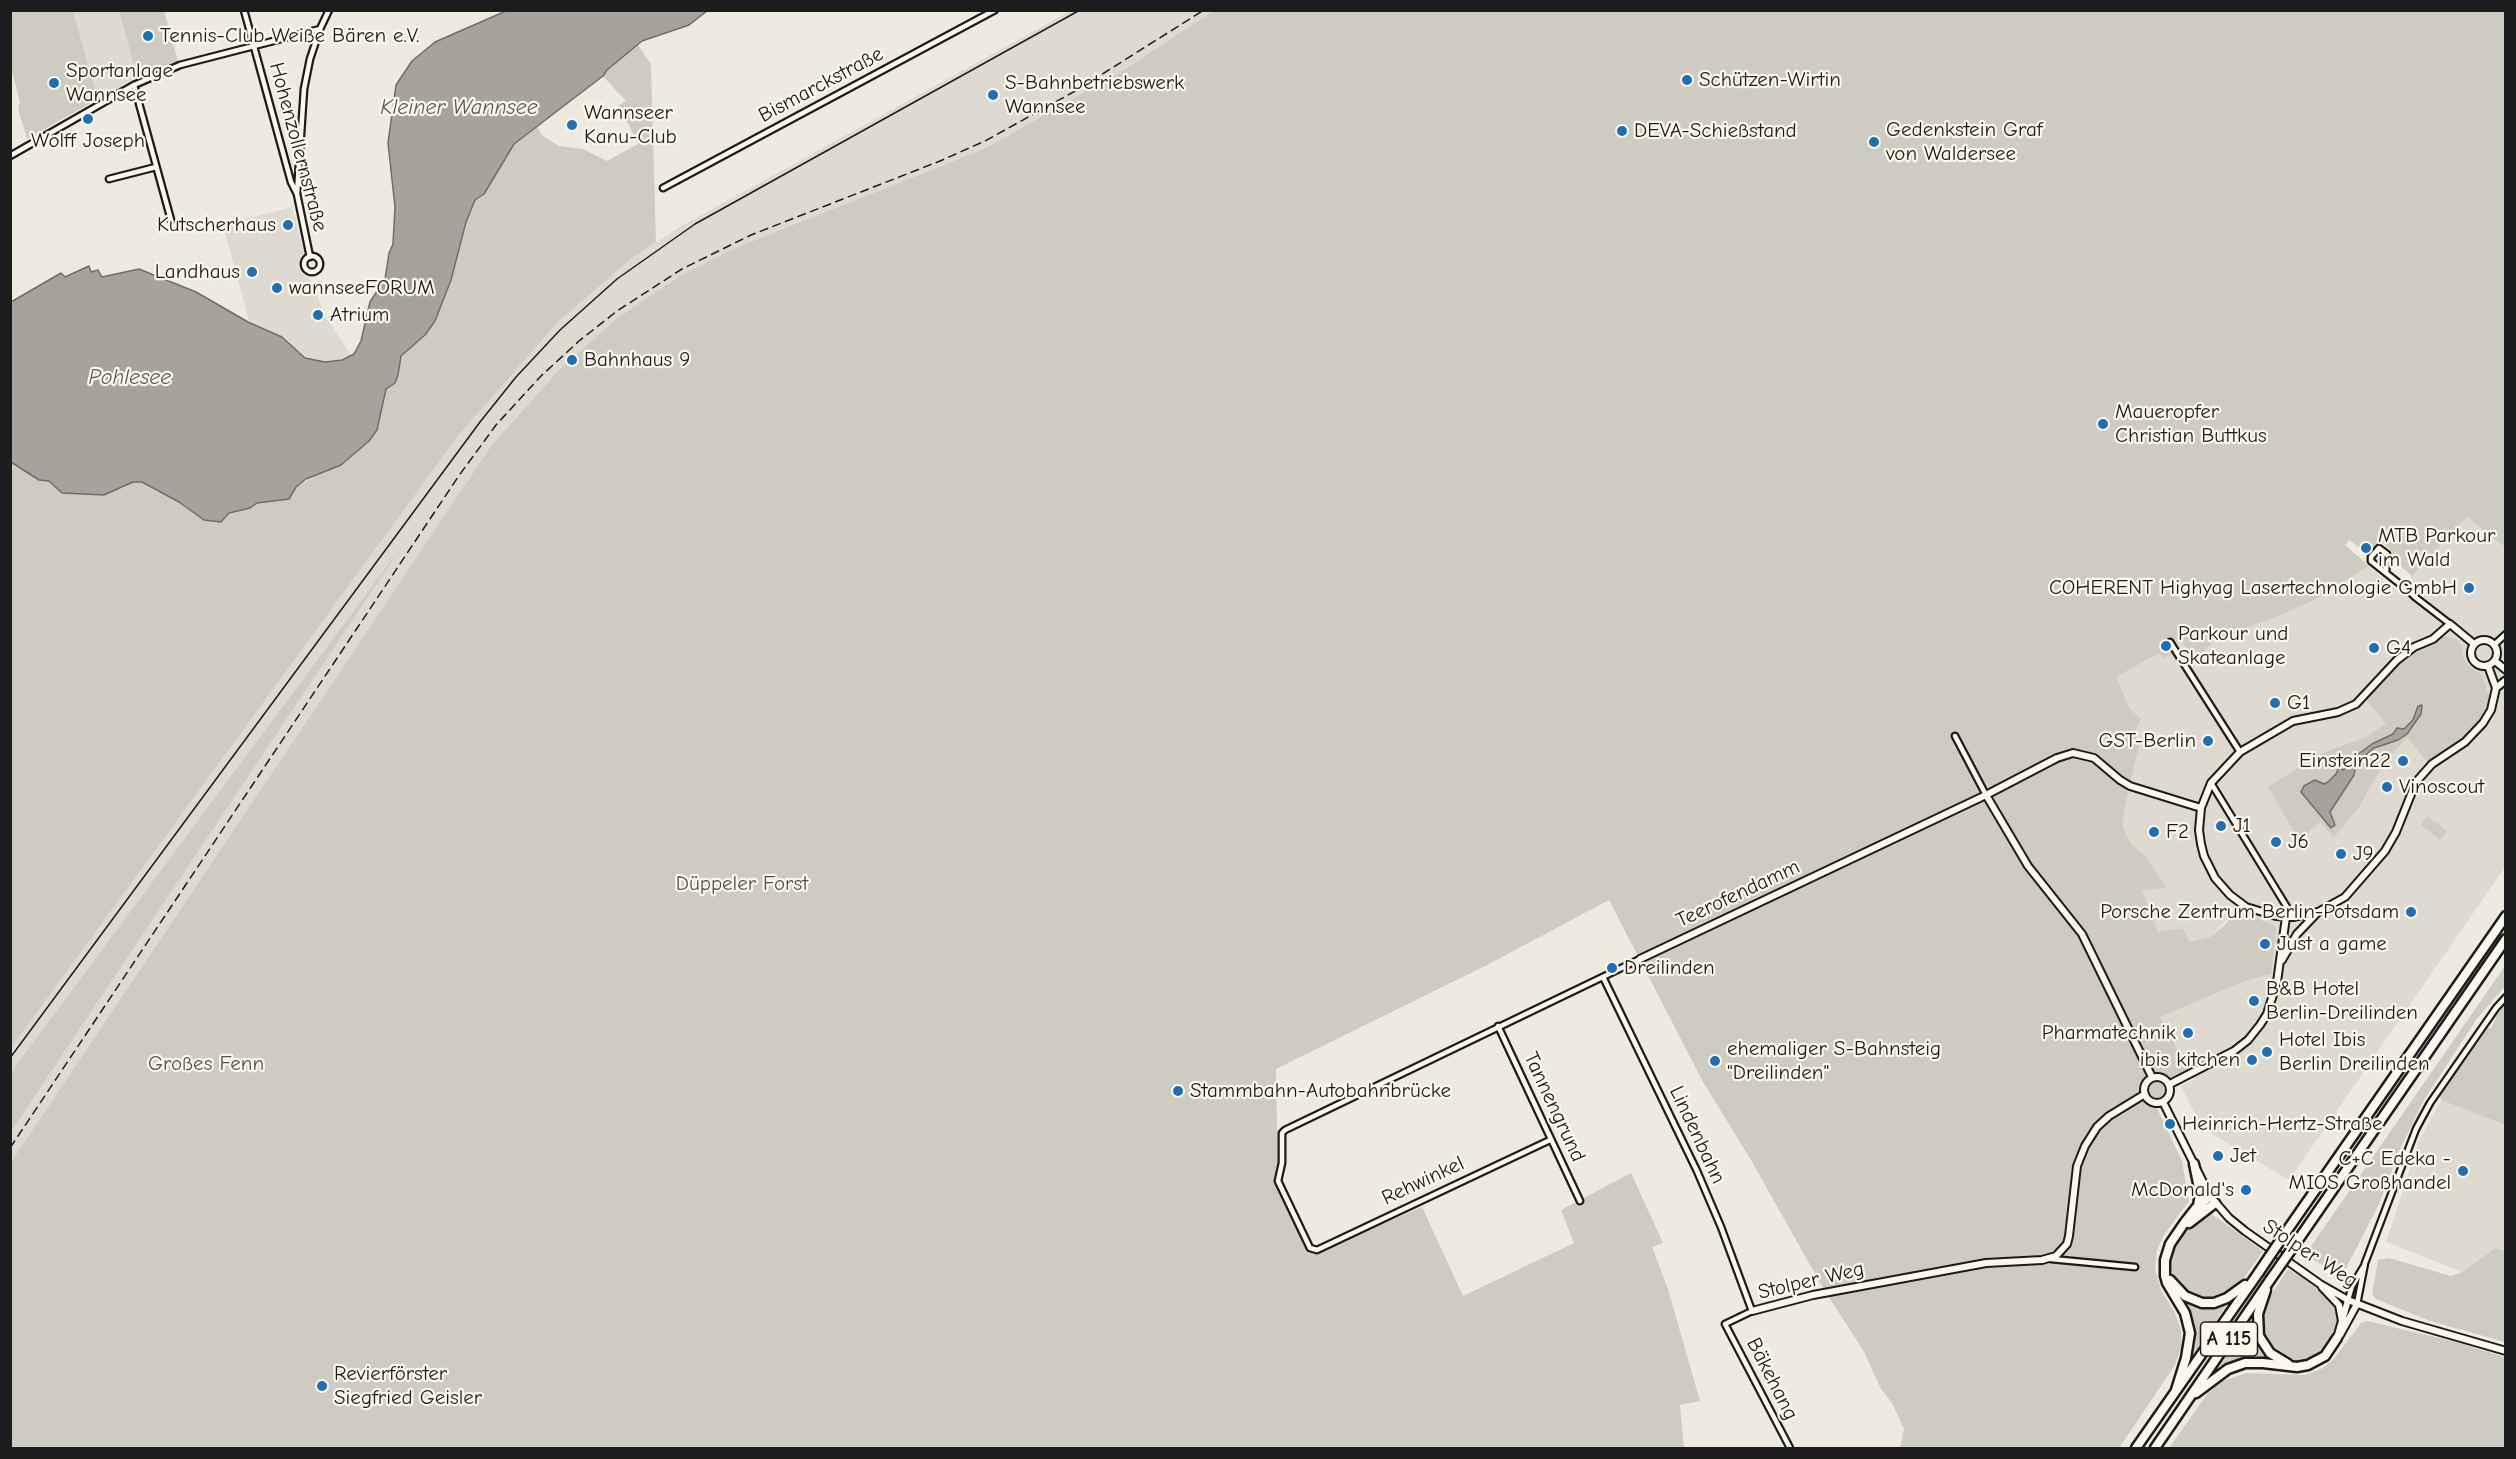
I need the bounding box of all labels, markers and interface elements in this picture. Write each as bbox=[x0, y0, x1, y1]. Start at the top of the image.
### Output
place label: Tennis-Club Weiße Bären e.V. bbox=[160, 23, 419, 49]
marker: Tennis-Club Weiße Bären e.V. bbox=[141, 29, 155, 43]
street label: Bismarckstraße bbox=[754, 42, 888, 128]
place label: Sportanlage Wannsee bbox=[66, 58, 173, 108]
street label: Hohenzollernstraße bbox=[263, 60, 333, 234]
place label: Schützen-Wirtin bbox=[1699, 67, 1841, 93]
place label: S-Bahnbetriebswerk Wannsee bbox=[1005, 70, 1184, 120]
marker: Schützen-Wirtin bbox=[1680, 73, 1694, 87]
marker: Sportanlage Wannsee bbox=[47, 76, 61, 90]
marker: S-Bahnbetriebswerk Wannsee bbox=[986, 88, 1000, 102]
water label: Kleiner Wannsee bbox=[380, 95, 538, 121]
place label: Wannseer Kanu-Club bbox=[584, 100, 677, 150]
marker: Wolff Joseph bbox=[81, 112, 95, 126]
place label: Gedenkstein Graf von Waldersee bbox=[1886, 117, 2043, 167]
marker: Wannseer Kanu-Club bbox=[565, 118, 579, 132]
place label: DEVA-Schießstand bbox=[1634, 118, 1797, 144]
marker: DEVA-Schießstand bbox=[1615, 124, 1629, 138]
place label: Wolff Joseph bbox=[31, 128, 145, 154]
marker: Gedenkstein Graf von Waldersee bbox=[1867, 135, 1881, 149]
place label: Kutscherhaus bbox=[157, 212, 276, 238]
marker: Kutscherhaus bbox=[281, 218, 295, 232]
place label: Landhaus bbox=[155, 259, 240, 285]
marker: Landhaus bbox=[245, 265, 259, 279]
place label: wannseeFORUM bbox=[289, 275, 435, 301]
marker: wannseeFORUM bbox=[270, 281, 284, 295]
place label: Atrium bbox=[330, 302, 389, 328]
marker: Atrium bbox=[311, 308, 325, 322]
place label: Bahnhaus 9 bbox=[584, 347, 690, 373]
marker: Bahnhaus 9 bbox=[565, 353, 579, 367]
water label: Pohlesee bbox=[89, 365, 171, 391]
place label: Maueropfer Christian Buttkus bbox=[2115, 399, 2267, 449]
marker: Maueropfer Christian Buttkus bbox=[2096, 417, 2110, 431]
place label: MTB Parkour im Wald bbox=[2378, 523, 2495, 573]
marker: MTB Parkour im Wald bbox=[2359, 541, 2373, 555]
place label: COHERENT Highyag Lasertechnologie GmbH bbox=[2049, 575, 2457, 601]
marker: COHERENT Highyag Lasertechnologie GmbH bbox=[2462, 581, 2476, 595]
place label: Parkour und Skateanlage bbox=[2178, 621, 2288, 671]
place label: G4 bbox=[2386, 635, 2411, 661]
marker: Parkour und Skateanlage bbox=[2159, 639, 2173, 653]
marker: G4 bbox=[2367, 641, 2381, 655]
place label: G1 bbox=[2287, 690, 2310, 716]
marker: G1 bbox=[2268, 696, 2282, 710]
place label: GST-Berlin bbox=[2099, 728, 2196, 754]
marker: GST-Berlin bbox=[2201, 734, 2215, 748]
place label: Einstein22 bbox=[2299, 748, 2391, 774]
marker: Einstein22 bbox=[2396, 754, 2410, 768]
place label: Vinoscout bbox=[2399, 774, 2484, 800]
marker: Vinoscout bbox=[2380, 780, 2394, 794]
place label: J1 bbox=[2233, 813, 2251, 839]
place label: F2 bbox=[2166, 819, 2189, 845]
marker: J1 bbox=[2214, 819, 2228, 833]
marker: F2 bbox=[2147, 825, 2161, 839]
place label: J6 bbox=[2288, 829, 2309, 855]
marker: J6 bbox=[2269, 835, 2283, 849]
place label: J9 bbox=[2353, 841, 2374, 867]
marker: J9 bbox=[2334, 847, 2348, 861]
street label: Teerofendamm bbox=[1672, 854, 1804, 934]
park label: Düppeler Forst bbox=[676, 871, 808, 897]
place label: Porsche Zentrum Berlin-Potsdam bbox=[2100, 899, 2399, 925]
marker: Porsche Zentrum Berlin-Potsdam bbox=[2404, 905, 2418, 919]
place label: Just a game bbox=[2277, 931, 2387, 957]
marker: Just a game bbox=[2258, 937, 2272, 951]
place label: Dreilinden bbox=[1624, 955, 1715, 981]
marker: Dreilinden bbox=[1605, 961, 1619, 975]
place label: B&B Hotel Berlin-Dreilinden bbox=[2266, 976, 2418, 1026]
marker: B&B Hotel Berlin-Dreilinden bbox=[2247, 994, 2261, 1008]
place label: Pharmatechnik bbox=[2042, 1020, 2176, 1046]
marker: Pharmatechnik bbox=[2181, 1026, 2195, 1040]
place label: Hotel Ibis Berlin Dreilinden bbox=[2279, 1027, 2430, 1077]
place label: ehemaliger S-Bahnsteig "Dreilinden" bbox=[1727, 1036, 1941, 1086]
marker: Hotel Ibis Berlin Dreilinden bbox=[2260, 1045, 2274, 1059]
place label: ibis kitchen bbox=[2140, 1047, 2240, 1073]
street label: Tannengrund bbox=[1518, 1048, 1590, 1166]
park label: Großes Fenn bbox=[148, 1051, 264, 1077]
marker: ibis kitchen bbox=[2245, 1053, 2259, 1067]
marker: ehemaliger S-Bahnsteig "Dreilinden" bbox=[1708, 1054, 1722, 1068]
place label: Stammbahn-Autobahnbrücke bbox=[1190, 1078, 1451, 1104]
street label: Lindenbahn bbox=[1663, 1082, 1731, 1188]
marker: Stammbahn-Autobahnbrücke bbox=[1171, 1084, 1185, 1098]
place label: Heinrich-Hertz-Straße bbox=[2182, 1111, 2383, 1137]
marker: Heinrich-Hertz-Straße bbox=[2163, 1117, 2177, 1131]
place label: Jet bbox=[2230, 1143, 2256, 1169]
place label: C+C Edeka - MIOS Großhandel bbox=[2289, 1146, 2451, 1196]
marker: Jet bbox=[2211, 1149, 2225, 1163]
street label: Rehwinkel bbox=[1378, 1151, 1468, 1211]
marker: C+C Edeka - MIOS Großhandel bbox=[2456, 1164, 2470, 1178]
place label: McDonald's bbox=[2131, 1177, 2234, 1203]
marker: McDonald's bbox=[2239, 1183, 2253, 1197]
street label: Stolper Weg bbox=[2258, 1214, 2362, 1294]
street label: Stolper Weg bbox=[1755, 1257, 1867, 1305]
road number: A 115 bbox=[2200, 1322, 2258, 1356]
street label: Bäkehang bbox=[1741, 1334, 1803, 1424]
place label: Revierförster Siegfried Geisler bbox=[334, 1361, 482, 1411]
marker: Revierförster Siegfried Geisler bbox=[315, 1379, 329, 1393]

